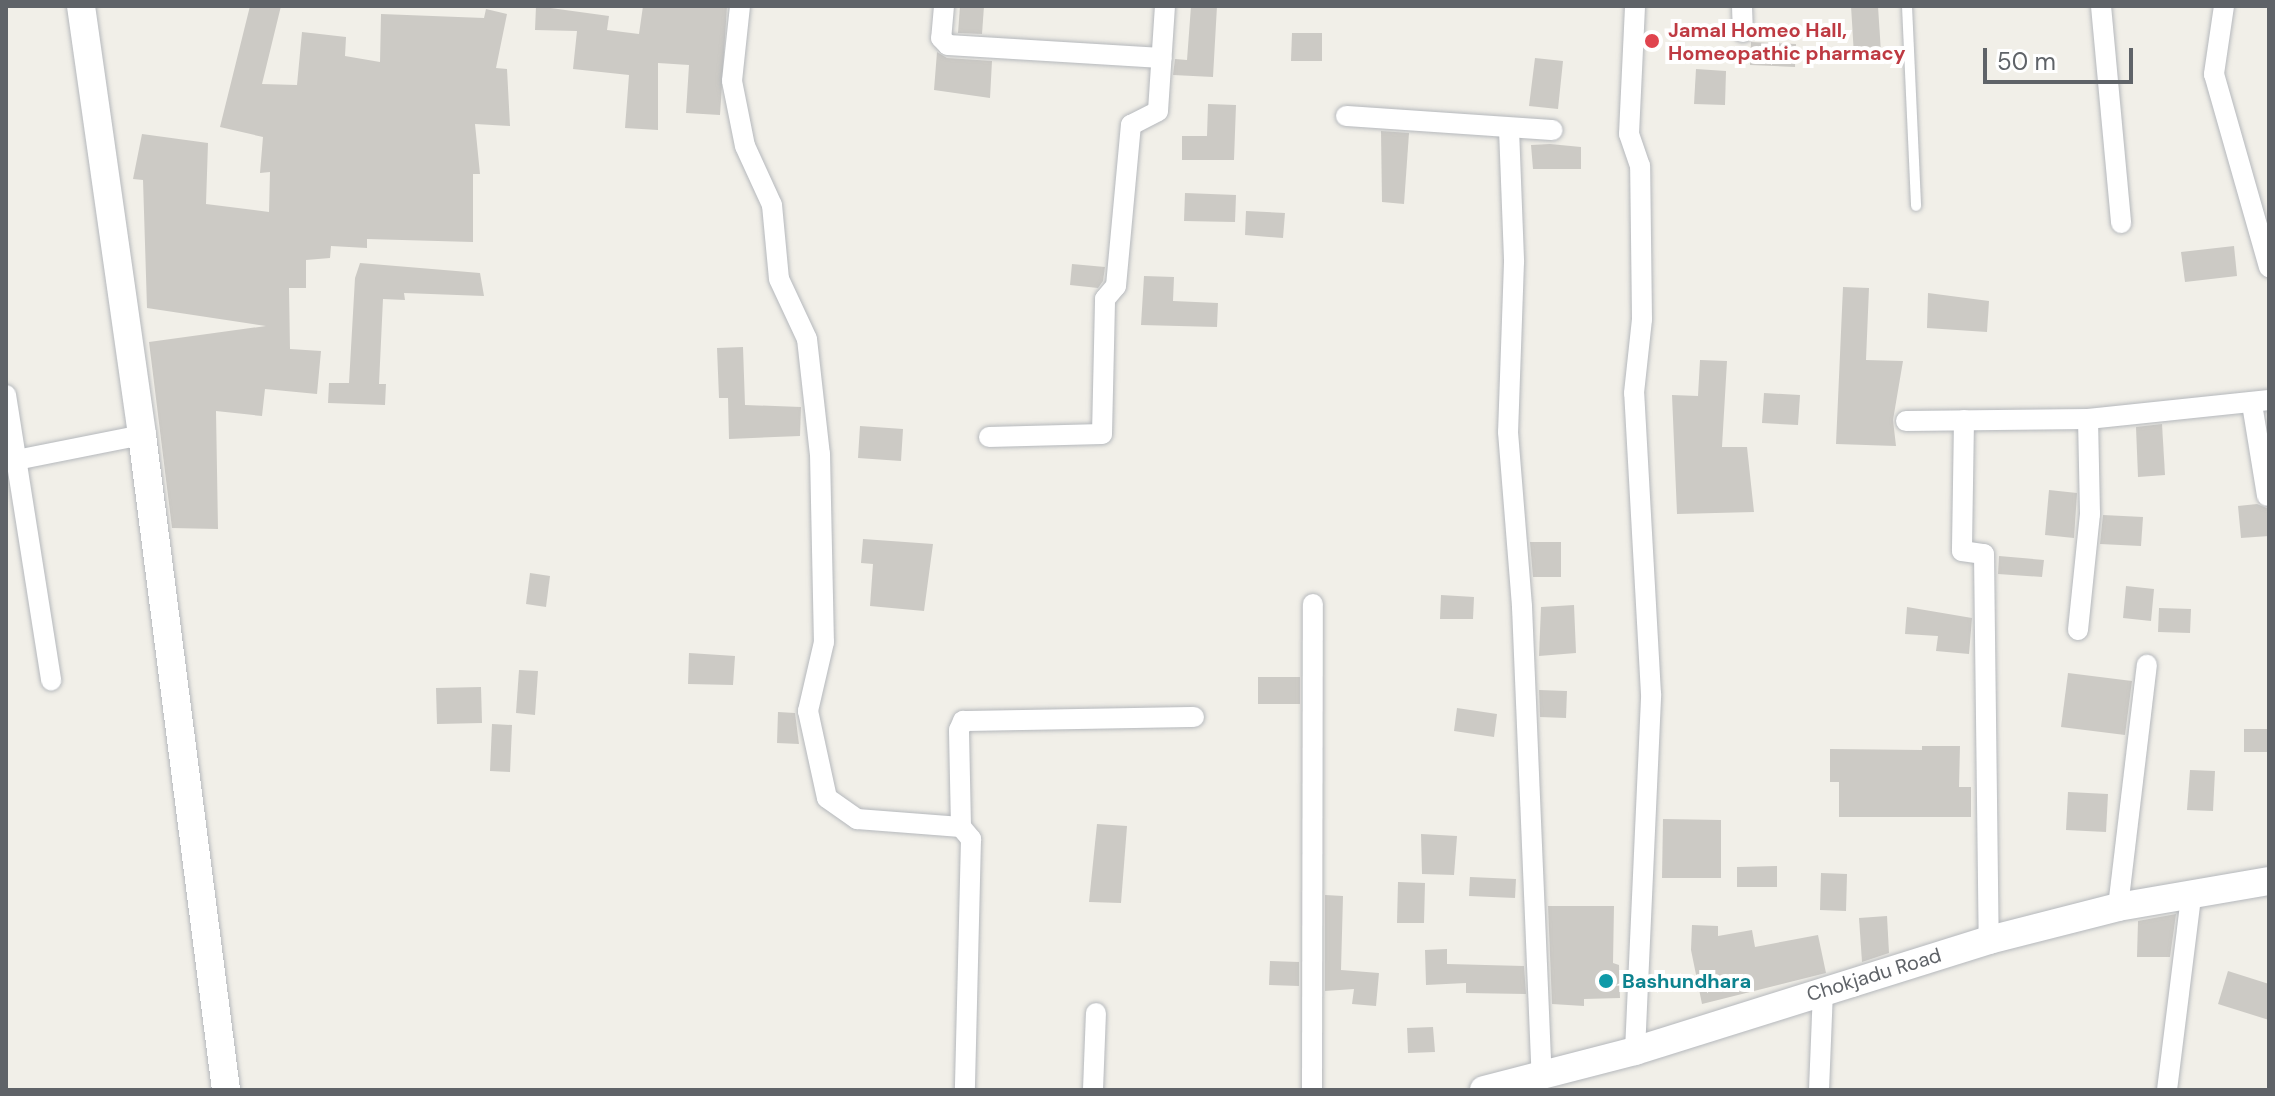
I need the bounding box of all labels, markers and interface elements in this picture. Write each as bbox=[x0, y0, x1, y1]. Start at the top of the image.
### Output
place label: Jamal Homeo Hall, Homeopathic pharmacy bbox=[1668, 18, 1906, 65]
marker: Jamal Homeo Hall, Homeopathic pharmacy bbox=[1643, 32, 1661, 50]
scale bar bbox=[1987, 32, 2137, 82]
text: 50 m bbox=[1997, 46, 2056, 77]
street label: Chokjadu Road bbox=[1804, 943, 1944, 1007]
place label: Bashundhara bbox=[1622, 969, 1751, 993]
marker: Bashundhara bbox=[1597, 972, 1615, 990]

